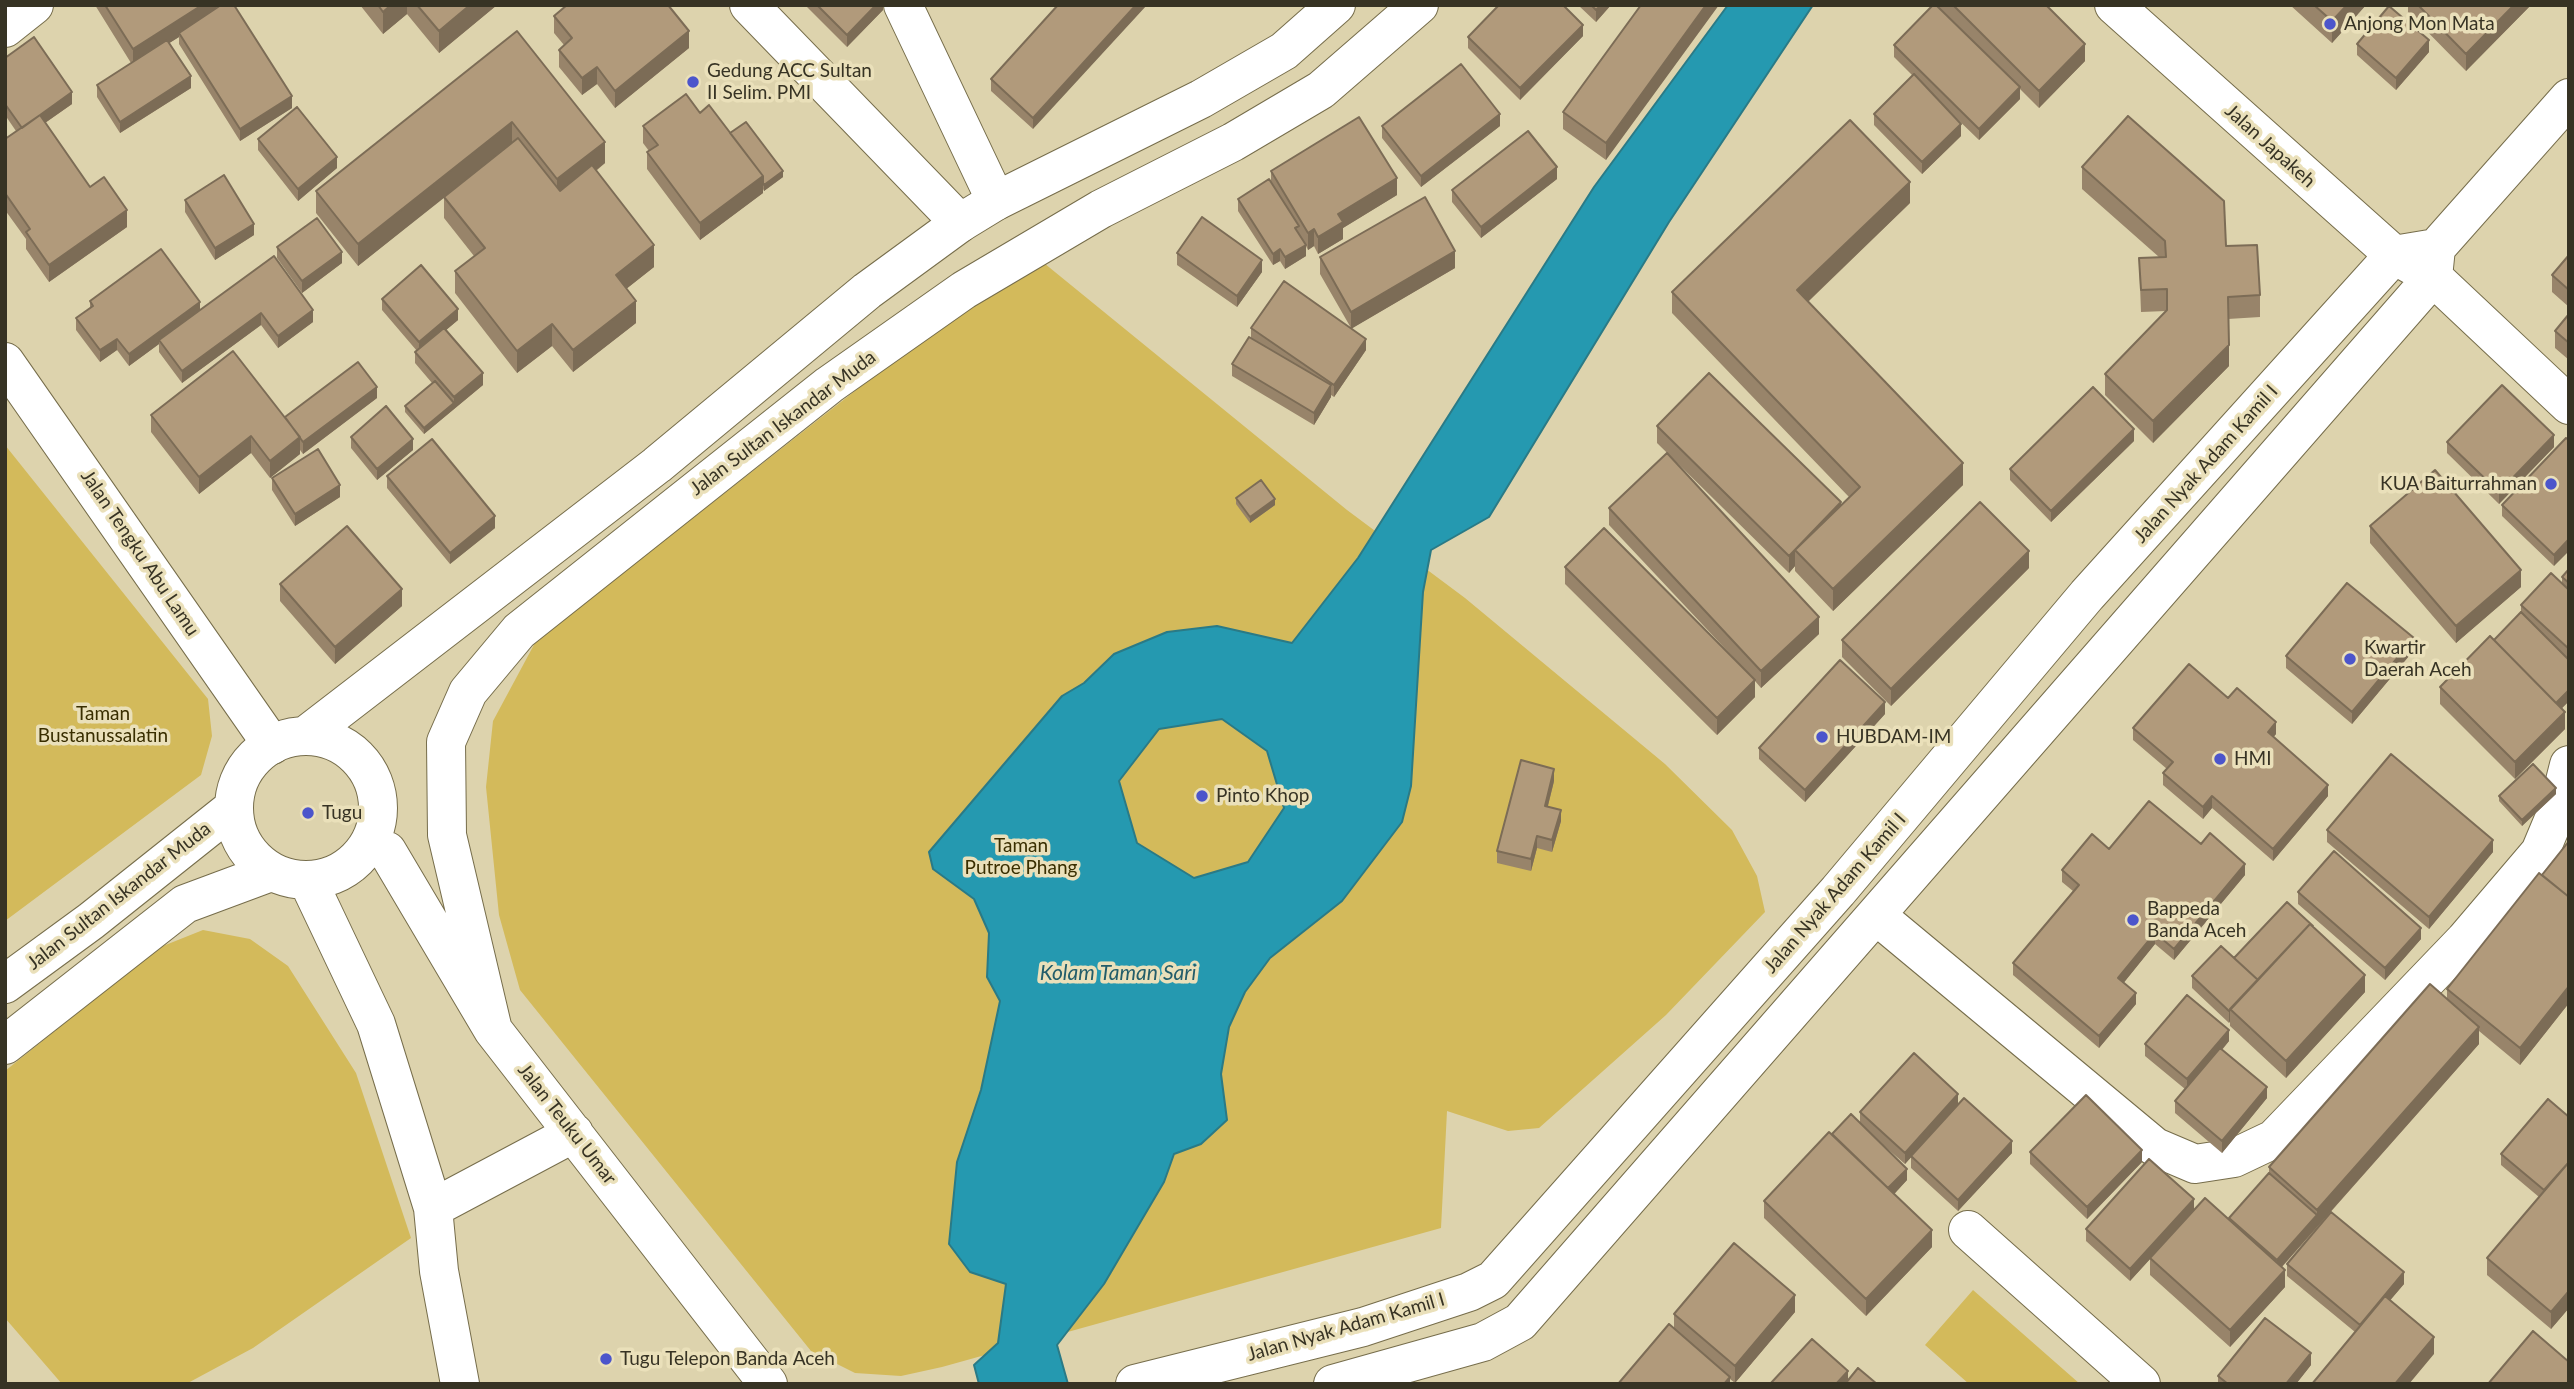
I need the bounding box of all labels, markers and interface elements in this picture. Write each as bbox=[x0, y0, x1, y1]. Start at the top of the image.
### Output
place label: Anjong Mon Mata bbox=[2344, 13, 2495, 35]
marker: Anjong Mon Mata bbox=[2322, 16, 2338, 32]
place label: Gedung ACC Sultan II Selim. PMI bbox=[707, 60, 872, 104]
marker: Gedung ACC Sultan II Selim. PMI bbox=[685, 74, 701, 90]
street label: Jalan Japakeh bbox=[2220, 100, 2320, 192]
street label: Jalan Sultan Iskandar Muda bbox=[686, 346, 880, 500]
street label: Jalan Nyak Adam Kamil I bbox=[2129, 380, 2283, 548]
street label: Jalan Tengku Abu Lamu bbox=[76, 466, 204, 640]
place label: KUA Baiturrahman bbox=[2380, 473, 2537, 495]
marker: KUA Baiturrahman bbox=[2543, 476, 2559, 492]
place label: Kwartir Daerah Aceh bbox=[2364, 637, 2471, 681]
marker: Kwartir Daerah Aceh bbox=[2342, 651, 2358, 667]
park label: Taman Bustanussalatin bbox=[38, 703, 168, 747]
place label: HUBDAM-IM bbox=[1836, 726, 1951, 748]
marker: HUBDAM-IM bbox=[1814, 729, 1830, 745]
place label: HMI bbox=[2234, 748, 2271, 770]
marker: HMI bbox=[2212, 751, 2228, 767]
place label: Pinto Khop bbox=[1216, 785, 1309, 807]
marker: Pinto Khop bbox=[1194, 788, 1210, 804]
place label: Tugu bbox=[322, 802, 362, 824]
marker: Tugu bbox=[300, 805, 316, 821]
street label: Jalan Nyak Adam Kamil I bbox=[1759, 808, 1911, 978]
street label: Jalan Sultan Iskandar Muda bbox=[23, 817, 215, 975]
park label: Taman Putroe Phang bbox=[965, 835, 1077, 879]
place label: Bappeda Banda Aceh bbox=[2147, 898, 2246, 942]
marker: Bappeda Banda Aceh bbox=[2125, 912, 2141, 928]
water label: Kolam Taman Sari bbox=[1040, 960, 1196, 986]
street label: Jalan Teuku Umar bbox=[513, 1059, 621, 1189]
street label: Jalan Nyak Adam Kamil I bbox=[1245, 1288, 1447, 1366]
place label: Tugu Telepon Banda Aceh bbox=[620, 1348, 835, 1370]
marker: Tugu Telepon Banda Aceh bbox=[598, 1351, 614, 1367]

